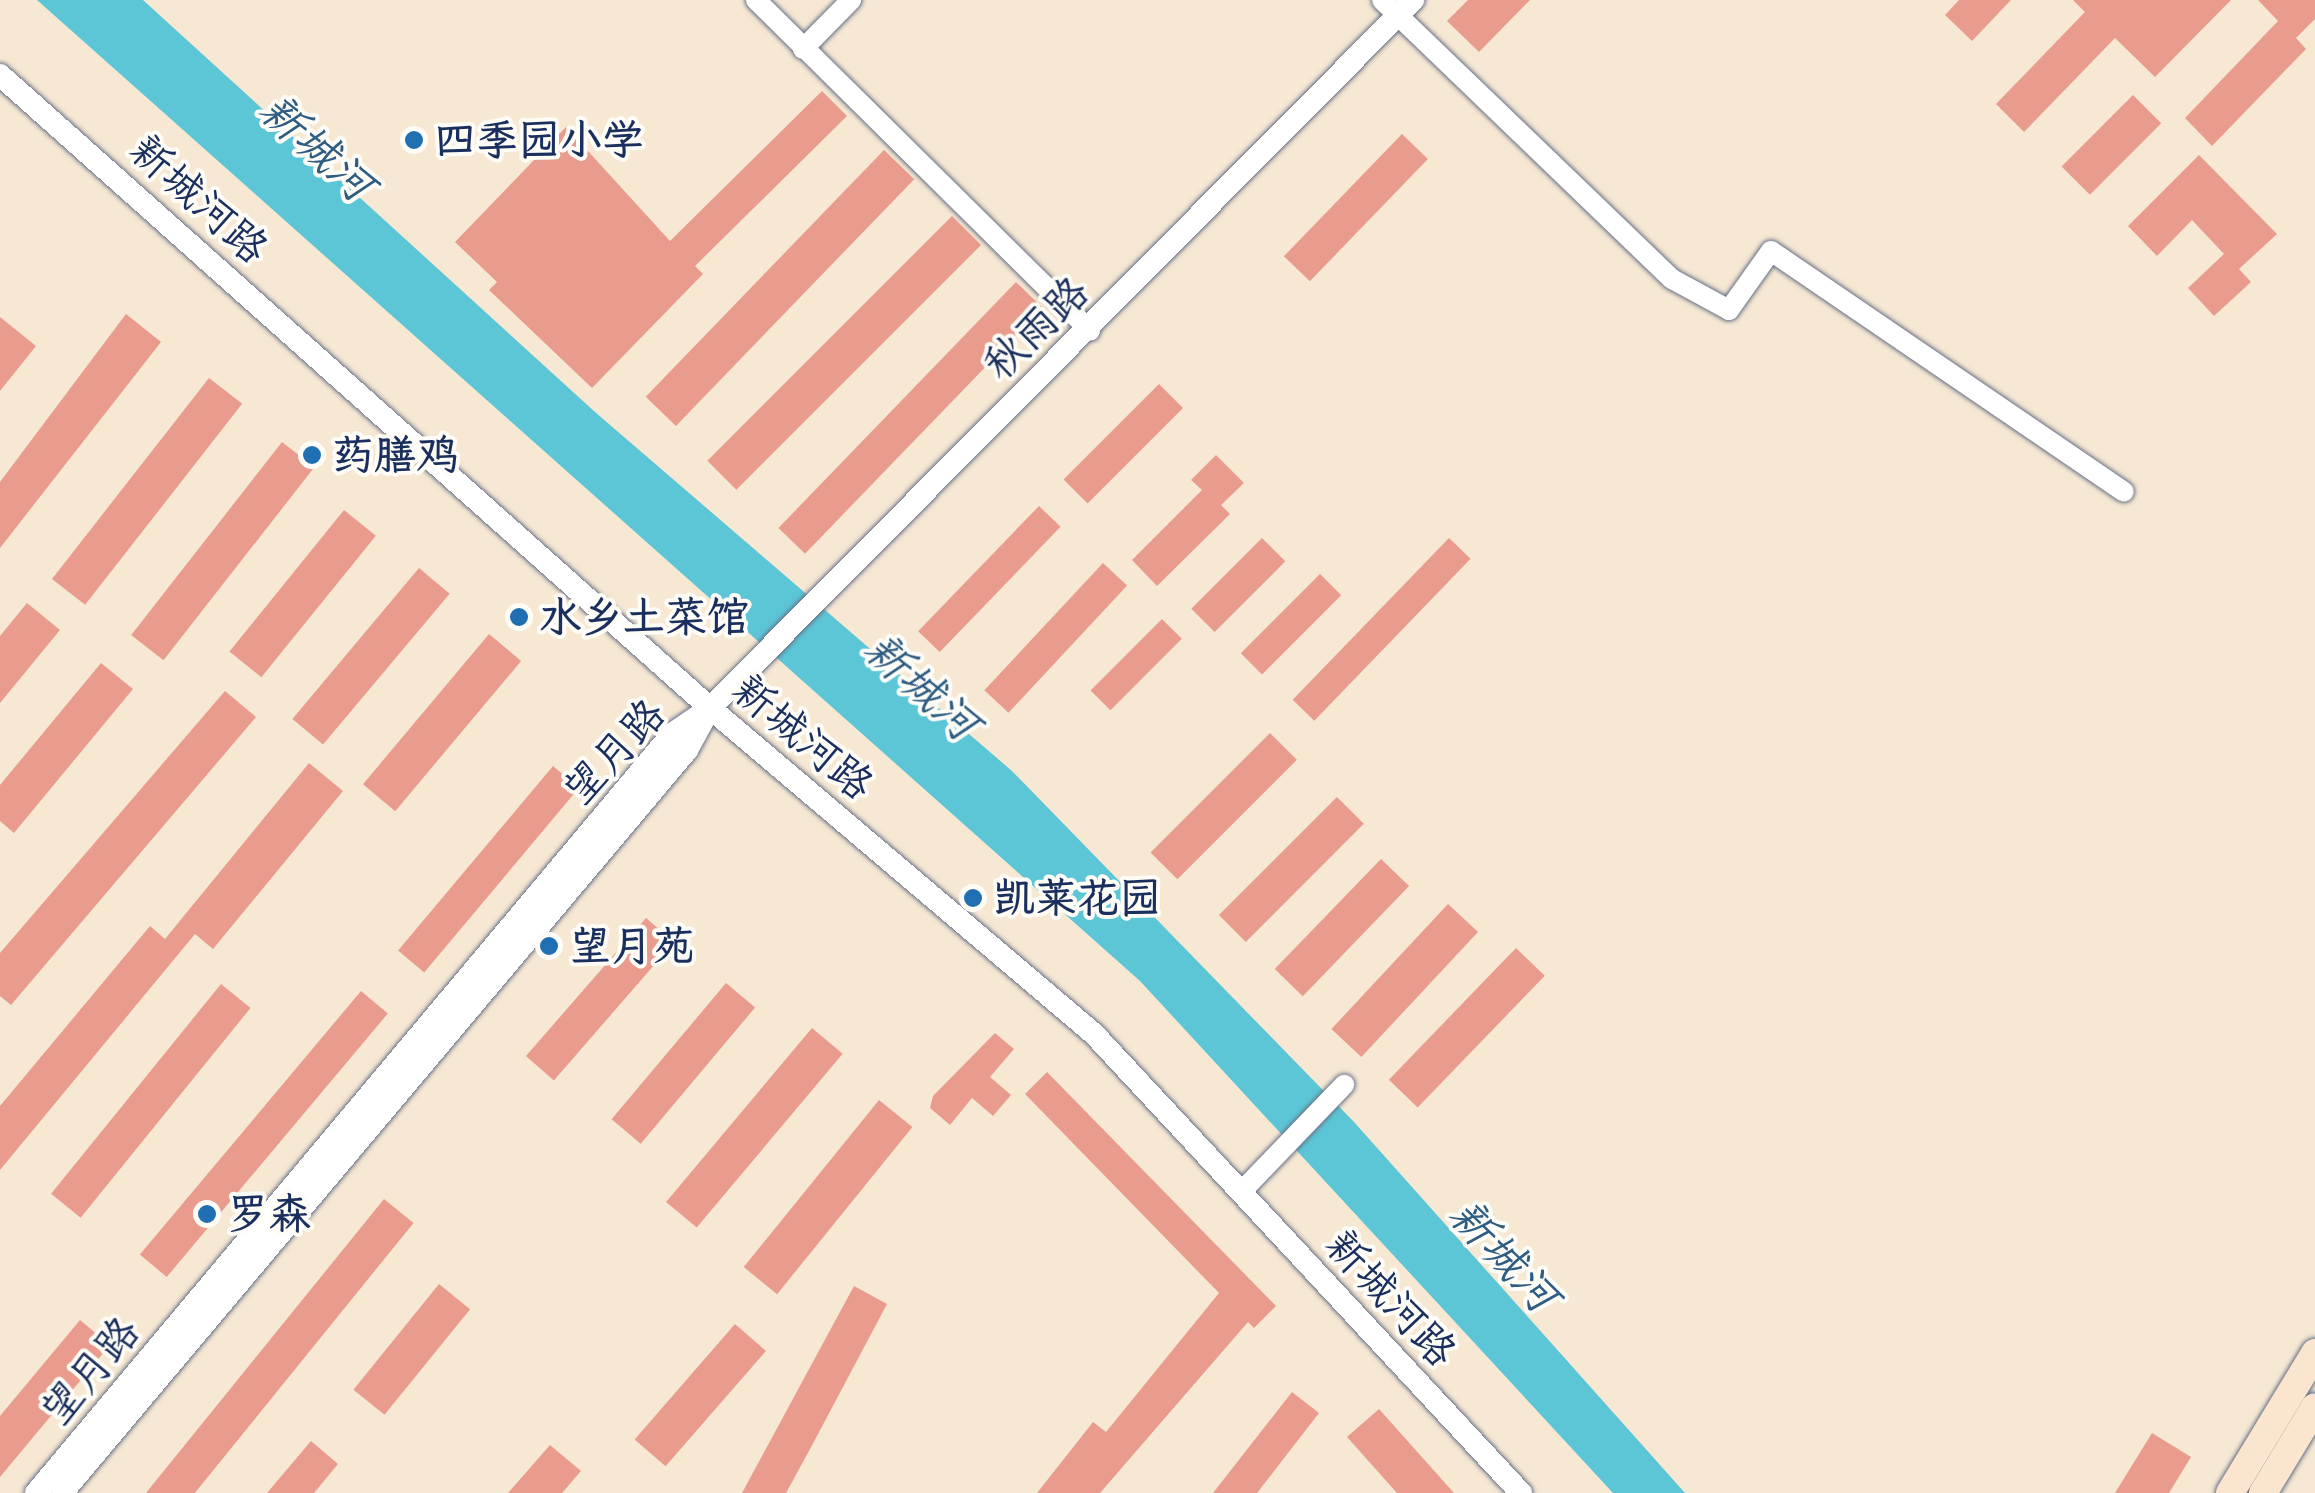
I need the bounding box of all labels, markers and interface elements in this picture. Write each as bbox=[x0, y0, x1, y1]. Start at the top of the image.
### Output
water label: 新城河 bbox=[249, 82, 385, 212]
place label: 四季园小学 bbox=[434, 115, 644, 165]
street label: 新城河路 bbox=[120, 124, 278, 274]
marker: 四季园小学 bbox=[403, 129, 425, 151]
street label: 秋雨路 bbox=[973, 266, 1099, 390]
place label: 药膳鸡 bbox=[332, 430, 458, 480]
marker: 药膳鸡 bbox=[301, 444, 323, 466]
place label: 水乡土菜馆 bbox=[539, 592, 749, 642]
marker: 水乡土菜馆 bbox=[508, 606, 530, 628]
water label: 新城河 bbox=[854, 621, 990, 751]
street label: 新城河路 bbox=[722, 664, 884, 810]
street label: 望月路 bbox=[553, 689, 675, 815]
place label: 凯莱花园 bbox=[993, 873, 1161, 923]
marker: 凯莱花园 bbox=[962, 887, 984, 909]
place label: 望月苑 bbox=[569, 921, 695, 971]
marker: 望月苑 bbox=[538, 935, 560, 957]
water label: 新城河 bbox=[1438, 1187, 1570, 1323]
place label: 罗森 bbox=[227, 1189, 311, 1239]
marker: 罗森 bbox=[196, 1203, 218, 1225]
street label: 新城河路 bbox=[1315, 1219, 1467, 1377]
street label: 望月路 bbox=[30, 1307, 150, 1435]

